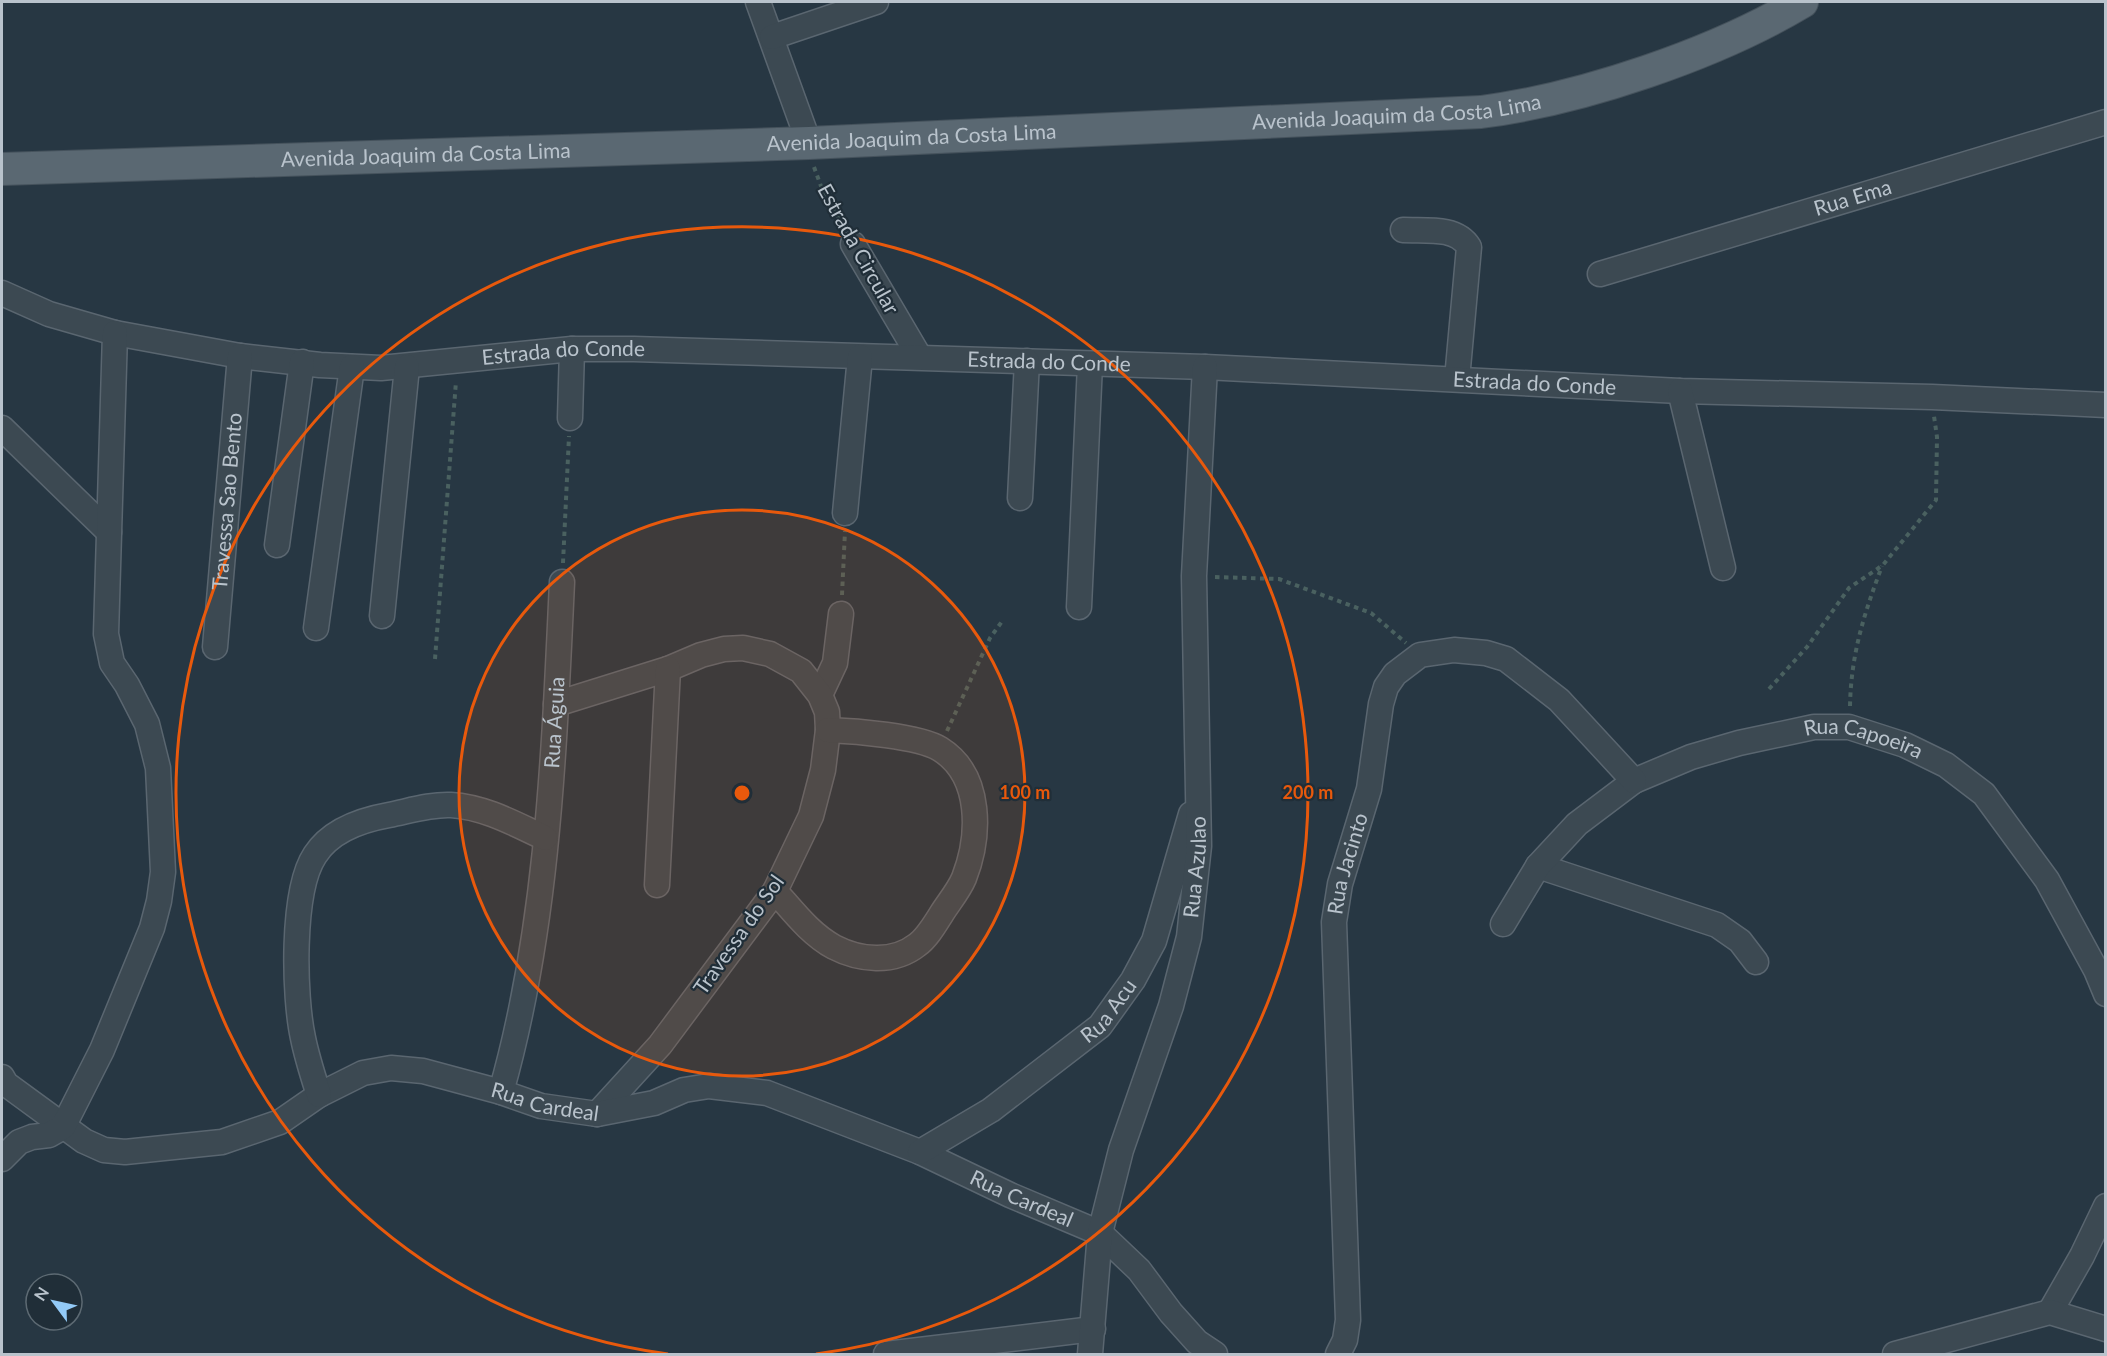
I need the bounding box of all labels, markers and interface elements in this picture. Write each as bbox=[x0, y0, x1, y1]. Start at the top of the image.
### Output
street label: Avenida Joaquim da Costa Lima bbox=[1251, 88, 1543, 134]
street label: Avenida Joaquim da Costa Lima bbox=[766, 118, 1057, 155]
street label: Avenida Joaquim da Costa Lima bbox=[280, 137, 571, 171]
street label: Rua Ema bbox=[1811, 173, 1894, 220]
street label: Estrada Circular bbox=[813, 179, 906, 318]
street label: Estrada do Conde bbox=[481, 335, 645, 369]
street label: Estrada do Conde bbox=[967, 346, 1131, 376]
street label: Estrada do Conde bbox=[1452, 366, 1617, 399]
street label: Travessa Sao Bento bbox=[206, 412, 246, 591]
street label: Rua Águia bbox=[538, 676, 568, 769]
street label: Rua Capoeira bbox=[1801, 712, 1928, 763]
text: 100 m bbox=[1000, 781, 1050, 803]
text: 200 m bbox=[1283, 781, 1333, 803]
centre of rings bbox=[732, 783, 752, 803]
street label: Rua Jacinto bbox=[1321, 809, 1372, 916]
street label: Rua Azulao bbox=[1177, 816, 1210, 919]
street label: Travessa do Sol bbox=[687, 869, 788, 999]
street label: Rua Acu bbox=[1075, 974, 1141, 1047]
street label: Rua Cardeal bbox=[489, 1076, 601, 1125]
street label: Rua Cardeal bbox=[967, 1164, 1078, 1231]
north arrow bbox=[24, 1272, 84, 1332]
text: N bbox=[30, 1283, 52, 1304]

